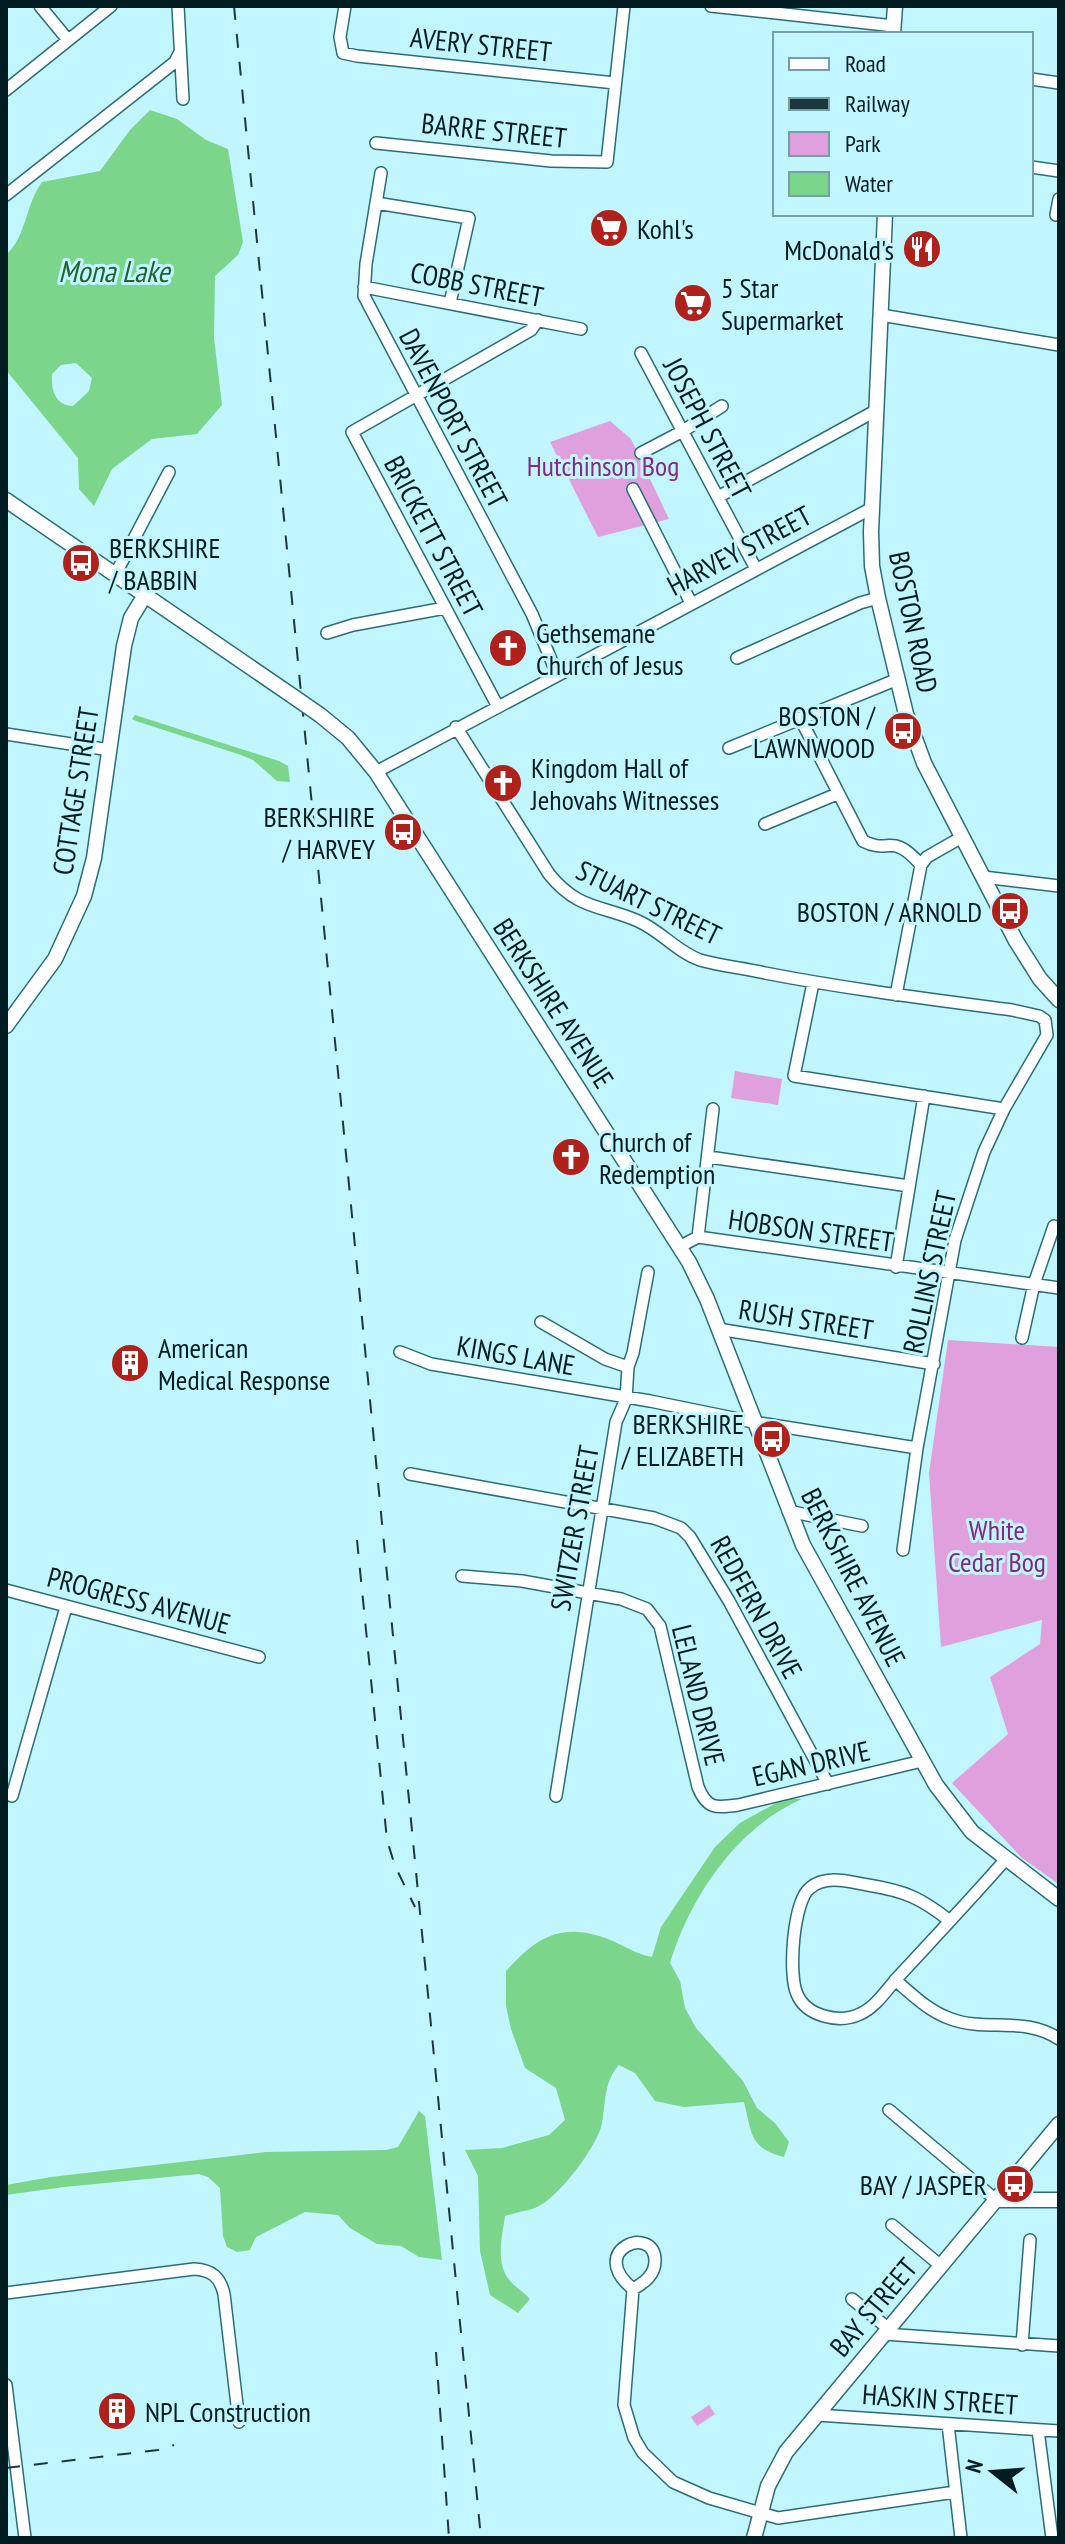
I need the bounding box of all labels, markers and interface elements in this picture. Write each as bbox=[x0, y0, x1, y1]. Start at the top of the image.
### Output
street label: AVERY STREET bbox=[409, 18, 554, 70]
legend bbox=[773, 32, 1033, 216]
text: Road bbox=[845, 48, 886, 79]
text: Railway bbox=[845, 88, 910, 119]
street label: BARRE STREET bbox=[420, 104, 569, 156]
text: Park bbox=[845, 128, 881, 159]
text: Water bbox=[845, 168, 893, 199]
supermarket icon: Kohl's bbox=[588, 207, 630, 249]
place label: Kohl's bbox=[637, 210, 694, 247]
restaurant icon: McDonald's bbox=[901, 228, 943, 270]
place label: McDonald's bbox=[784, 231, 894, 268]
water label: Mona Lake bbox=[58, 251, 171, 290]
street label: COBB STREET bbox=[408, 253, 547, 315]
place label: 5 Star Supermarket bbox=[721, 269, 844, 338]
supermarket icon: 5 Star Supermarket bbox=[672, 282, 714, 324]
street label: DAVENPORT STREET bbox=[391, 322, 517, 515]
street label: JOSEPH STREET bbox=[655, 350, 761, 505]
park label: Hutchinson Bog bbox=[527, 447, 679, 484]
street label: BRICKETT STREET bbox=[376, 449, 492, 623]
street label: HARVEY STREET bbox=[660, 496, 818, 603]
place label: BERKSHIRE / BABBIN bbox=[108, 529, 220, 598]
bus stop icon: BERKSHIRE / BABBIN bbox=[60, 542, 102, 584]
street label: BOSTON ROAD bbox=[881, 548, 947, 696]
place label: Gethsemane Church of Jesus bbox=[536, 614, 684, 683]
church icon: Gethsemane Church of Jesus bbox=[487, 627, 529, 669]
place label: BOSTON / LAWNWOOD bbox=[753, 697, 877, 766]
street label: COTTAGE STREET bbox=[43, 704, 107, 878]
bus stop icon: BOSTON / LAWNWOOD bbox=[882, 710, 924, 752]
place label: Kingdom Hall of Jehovahs Witnesses bbox=[530, 749, 719, 818]
church icon: Kingdom Hall of Jehovahs Witnesses bbox=[482, 762, 524, 804]
place label: BERKSHIRE / HARVEY bbox=[264, 798, 375, 867]
bus stop icon: BERKSHIRE / HARVEY bbox=[382, 811, 424, 853]
street label: STUART STREET bbox=[571, 851, 728, 953]
bus stop icon: BOSTON / ARNOLD bbox=[989, 890, 1031, 932]
place label: BOSTON / ARNOLD bbox=[797, 893, 982, 930]
street label: BERKSHIRE AVENUE bbox=[485, 911, 623, 1095]
place label: Church of Redemption bbox=[599, 1123, 715, 1192]
church icon: Church of Redemption bbox=[550, 1136, 592, 1178]
street label: ROLLINS STREET bbox=[894, 1187, 964, 1357]
street label: HOBSON STREET bbox=[726, 1200, 896, 1260]
street label: RUSH STREET bbox=[736, 1290, 876, 1348]
street label: KINGS LANE bbox=[454, 1326, 578, 1384]
place label: American Medical Response bbox=[158, 1329, 330, 1398]
building icon: American Medical Response bbox=[109, 1342, 151, 1384]
place label: BERKSHIRE / ELIZABETH bbox=[621, 1405, 744, 1474]
bus stop icon: BERKSHIRE / ELIZABETH bbox=[751, 1418, 793, 1460]
street label: SWITZER STREET bbox=[541, 1442, 607, 1614]
street label: BERKSHIRE AVENUE bbox=[793, 1482, 915, 1672]
park label: White Cedar Bog bbox=[948, 1511, 1046, 1580]
street label: REDFERN DRIVE bbox=[703, 1529, 811, 1685]
street label: PROGRESS AVENUE bbox=[43, 1558, 235, 1642]
street label: LELAND DRIVE bbox=[664, 1621, 734, 1769]
street label: EGAN DRIVE bbox=[749, 1732, 873, 1794]
bus stop icon: BAY / JASPER bbox=[994, 2163, 1036, 2205]
place label: BAY / JASPER bbox=[860, 2166, 987, 2203]
street label: BAY STREET bbox=[821, 2250, 925, 2364]
street label: HASKIN STREET bbox=[861, 2375, 1020, 2423]
building icon: NPL Construction bbox=[96, 2390, 138, 2432]
place label: NPL Construction bbox=[145, 2393, 311, 2430]
north arrow bbox=[953, 2432, 1033, 2512]
text: N bbox=[959, 2456, 989, 2476]

